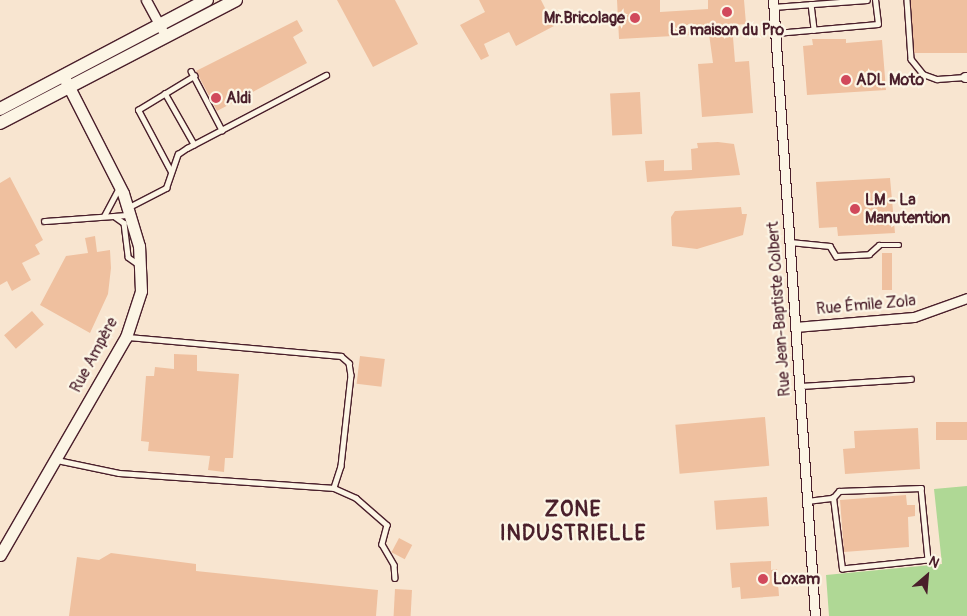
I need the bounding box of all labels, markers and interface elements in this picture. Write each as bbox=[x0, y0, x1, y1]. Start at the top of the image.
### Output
marker: La maison du Pro bbox=[721, 6, 733, 18]
place label: Mr.Bricolage bbox=[544, 8, 625, 28]
marker: Mr.Bricolage bbox=[629, 12, 641, 24]
place label: La maison du Pro bbox=[670, 20, 784, 40]
place label: ADL Moto bbox=[856, 70, 924, 90]
marker: ADL Moto bbox=[840, 74, 852, 86]
place label: Aldi bbox=[226, 88, 251, 108]
marker: Aldi bbox=[210, 92, 222, 104]
place label: LM - La Manutention bbox=[865, 190, 950, 228]
marker: LM - La Manutention bbox=[849, 203, 861, 215]
street label: Rue Jean-Baptiste Colbert bbox=[763, 221, 795, 397]
street label: Rue Émile Zola bbox=[815, 291, 917, 319]
street label: Rue Ampère bbox=[66, 314, 122, 396]
district label: ZONE INDUSTRIELLE bbox=[498, 497, 648, 547]
north arrow bbox=[902, 551, 952, 601]
text: N bbox=[926, 552, 942, 572]
place label: Loxam bbox=[773, 569, 820, 589]
marker: Loxam bbox=[757, 573, 769, 585]

